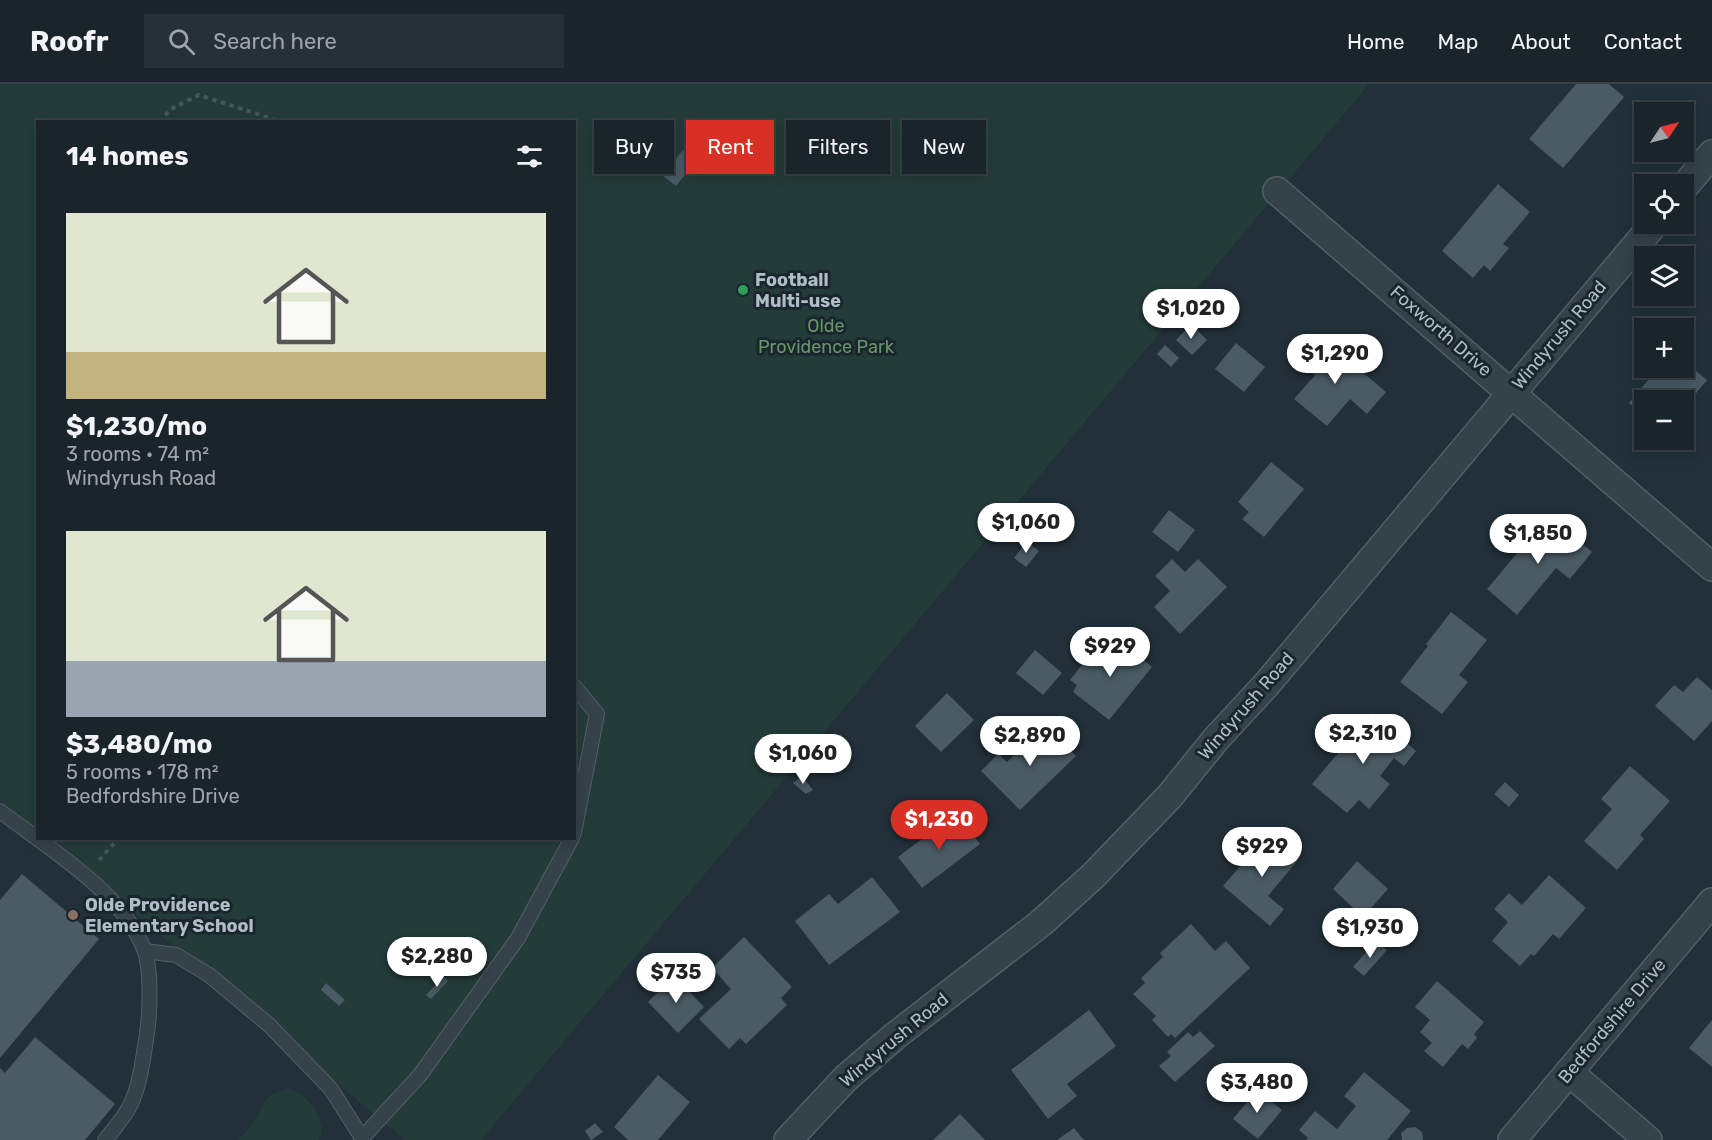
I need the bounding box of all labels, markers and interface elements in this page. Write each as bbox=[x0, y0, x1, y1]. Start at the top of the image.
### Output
search box bbox=[144, 14, 564, 68]
text: Roofr bbox=[30, 25, 108, 58]
icon: search bbox=[165, 25, 198, 58]
text: Search here bbox=[213, 28, 337, 55]
text: Home bbox=[1347, 29, 1404, 54]
text: Map bbox=[1437, 29, 1478, 54]
text: About bbox=[1511, 29, 1571, 54]
text: Contact bbox=[1604, 29, 1682, 54]
north arrow bbox=[1634, 102, 1694, 162]
map controls bbox=[1634, 102, 1694, 450]
chip: Buy bbox=[594, 120, 674, 174]
chip: Rent bbox=[686, 120, 774, 174]
chip: Filters bbox=[786, 120, 890, 174]
chip: New bbox=[902, 120, 986, 174]
icon: filters bbox=[513, 140, 546, 173]
text: 14 homes bbox=[66, 141, 189, 172]
button: locate bbox=[1634, 174, 1694, 234]
button: layers bbox=[1634, 246, 1694, 306]
icon: home bbox=[252, 252, 360, 360]
place label: Football Multi-use bbox=[755, 269, 841, 312]
street label: Windyrush Road bbox=[1507, 276, 1611, 394]
street label: Foxworth Drive bbox=[1386, 281, 1496, 381]
marker: Football Multi-use bbox=[736, 283, 750, 297]
pin: $1,020 bbox=[1142, 289, 1240, 340]
text: $1,020 bbox=[1157, 296, 1225, 320]
park label: Olde Providence Park bbox=[758, 315, 895, 358]
button: + bbox=[1634, 318, 1694, 378]
pin: $1,290 bbox=[1286, 334, 1384, 385]
text: $1,290 bbox=[1301, 341, 1369, 365]
button: − bbox=[1634, 390, 1694, 450]
text: $1,230/mo bbox=[66, 411, 207, 442]
text: 3 rooms · 74 m² bbox=[66, 442, 209, 466]
text: Windyrush Road bbox=[66, 466, 216, 490]
pin: $1,060 bbox=[977, 503, 1075, 554]
text: $1,060 bbox=[992, 510, 1060, 534]
pin: $1,850 bbox=[1489, 514, 1587, 565]
text: $1,850 bbox=[1504, 521, 1572, 545]
icon: home bbox=[252, 570, 360, 678]
pin: $929 bbox=[1074, 627, 1146, 678]
text: $929 bbox=[1084, 634, 1136, 658]
street label: Windyrush Road bbox=[1193, 648, 1299, 764]
pin: $2,310 bbox=[1314, 714, 1412, 765]
pin: $2,890 bbox=[981, 716, 1079, 767]
text: $2,310 bbox=[1329, 721, 1397, 745]
text: $2,890 bbox=[994, 723, 1066, 747]
text: $3,480/mo bbox=[66, 729, 212, 760]
pin: $1,060 bbox=[754, 734, 852, 785]
text: $1,060 bbox=[769, 741, 837, 765]
text: 5 rooms · 178 m² bbox=[66, 760, 219, 784]
text: Bedfordshire Drive bbox=[66, 784, 240, 808]
pin: $1,230 bbox=[890, 800, 988, 851]
text: $1,230 bbox=[905, 807, 973, 831]
pin: $929 bbox=[1226, 827, 1298, 878]
text: $929 bbox=[1236, 834, 1288, 858]
place label: Olde Providence Elementary School bbox=[85, 894, 254, 937]
marker: Olde Providence Elementary School bbox=[66, 908, 80, 922]
pin: $1,930 bbox=[1321, 908, 1419, 959]
text: $1,930 bbox=[1336, 915, 1404, 939]
pin: $2,280 bbox=[388, 937, 486, 988]
text: $2,280 bbox=[401, 944, 473, 968]
pin: $735 bbox=[640, 953, 712, 1004]
street label: Bedfordshire Drive bbox=[1553, 954, 1671, 1088]
text: $735 bbox=[651, 960, 701, 984]
street label: Windyrush Road bbox=[835, 988, 953, 1092]
pin: $3,480 bbox=[1208, 1063, 1306, 1114]
text: $3,480 bbox=[1221, 1070, 1293, 1094]

